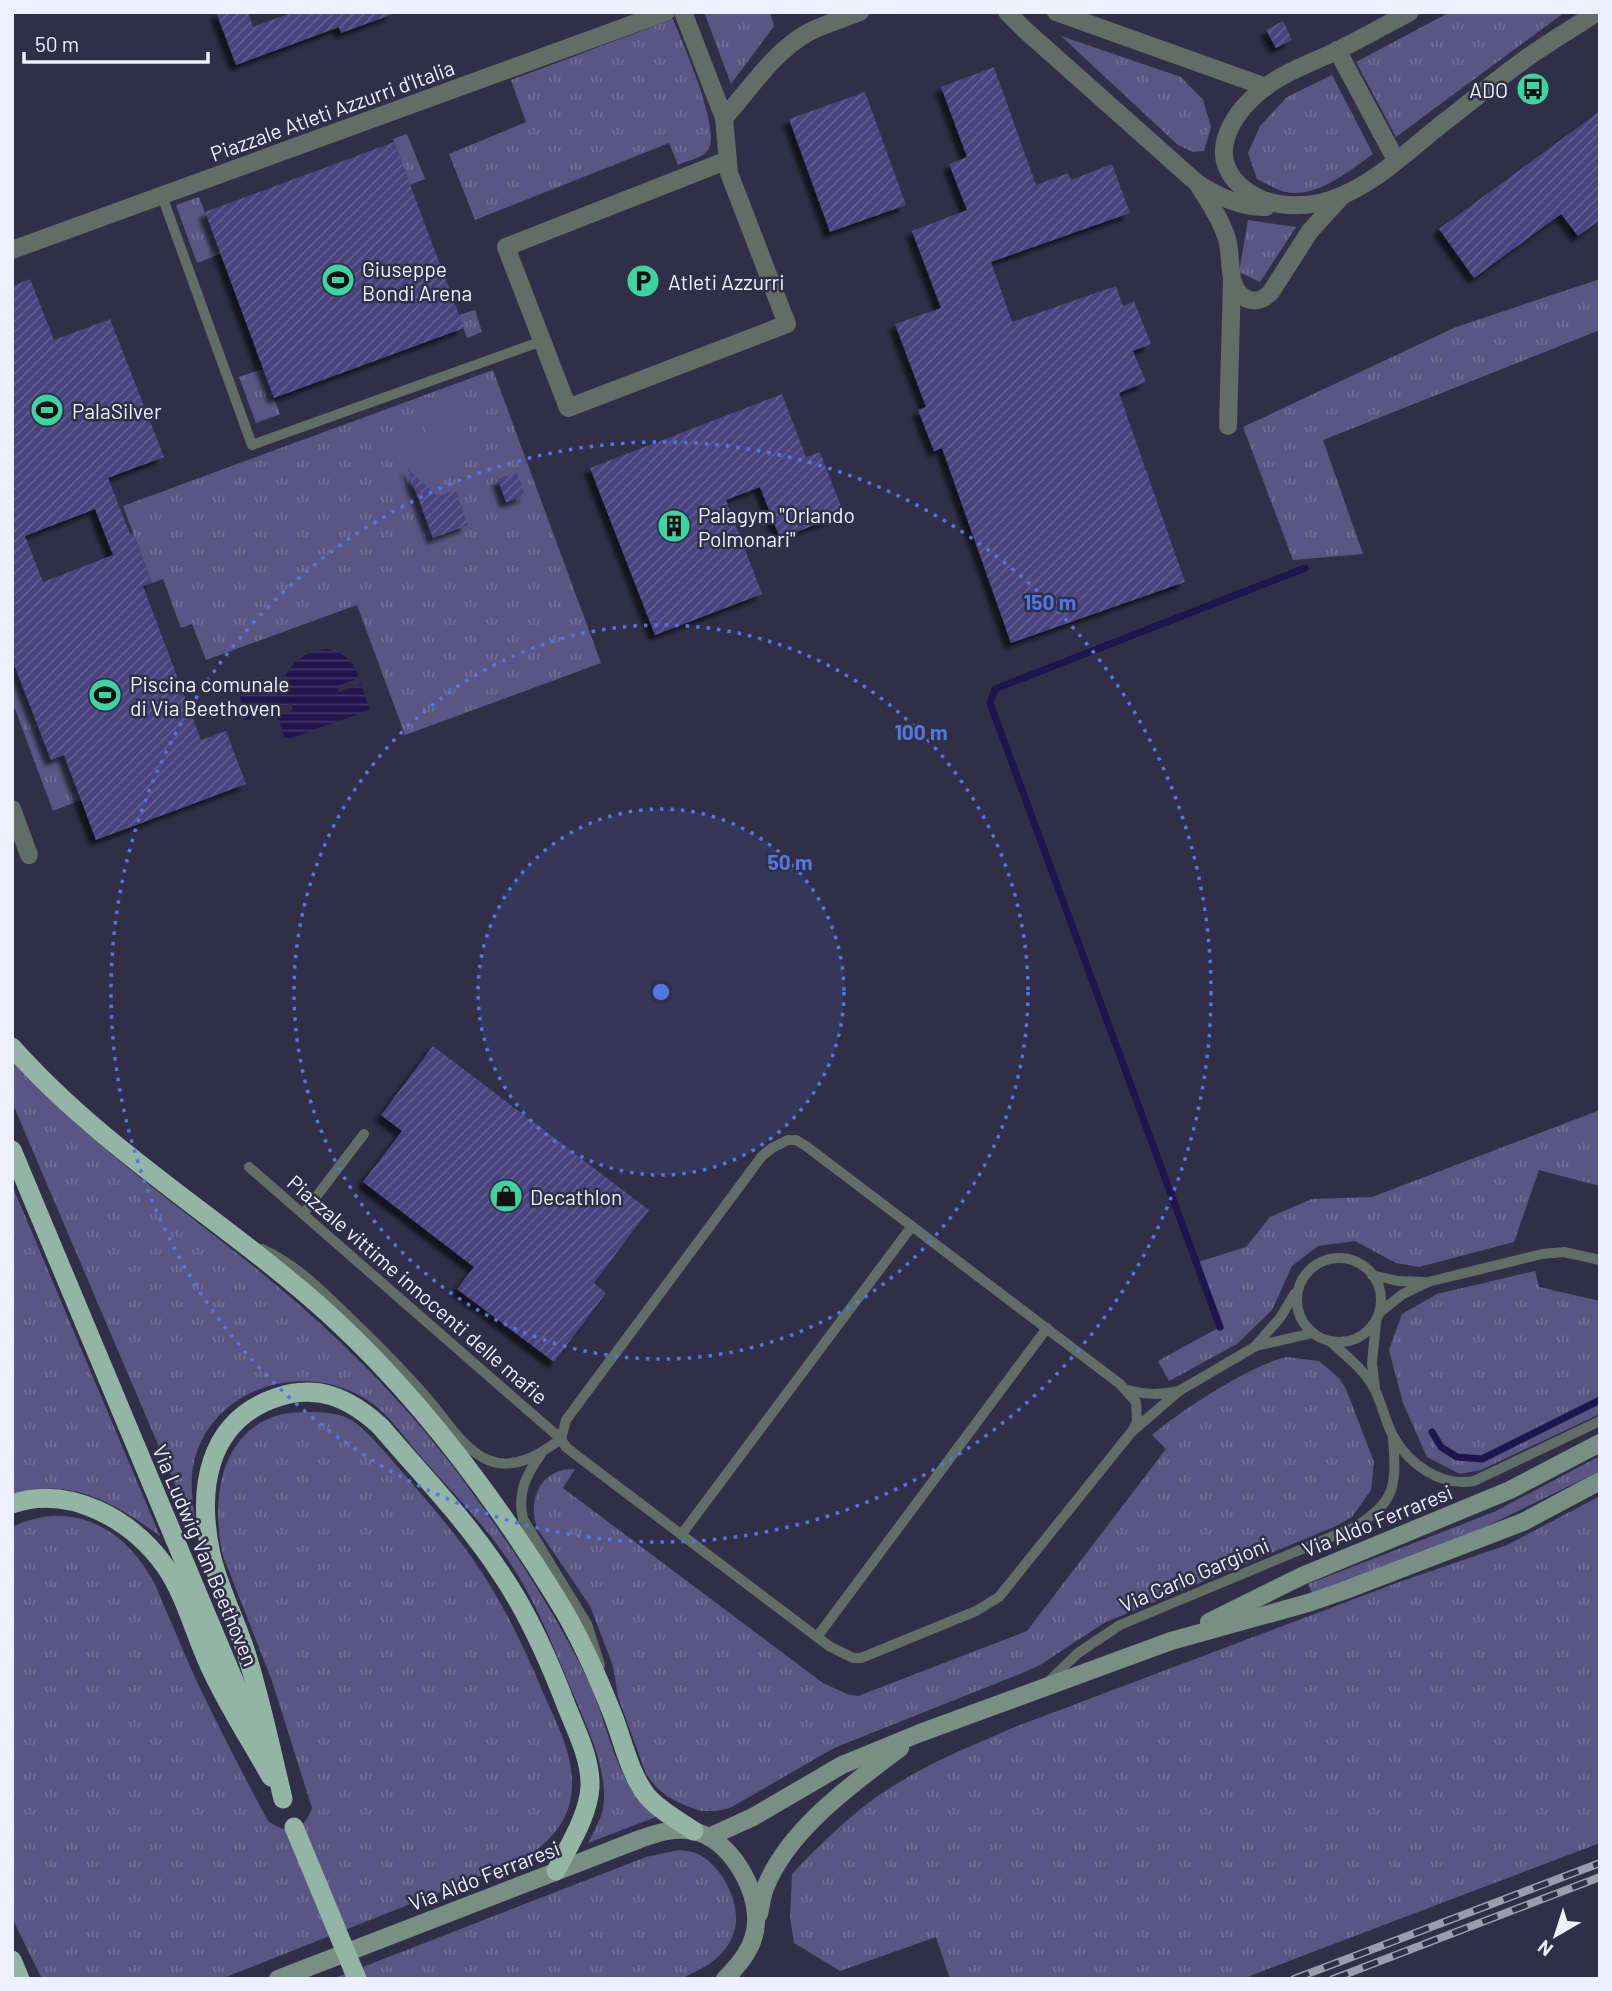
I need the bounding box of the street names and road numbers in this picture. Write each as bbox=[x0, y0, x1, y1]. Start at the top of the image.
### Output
street label: Piazzale Atleti Azzurri d'Italia bbox=[207, 54, 457, 166]
street label: Piazzale vittime innocenti delle mafie bbox=[283, 1169, 553, 1409]
street label: Via Ludwig Van Beethoven bbox=[148, 1440, 264, 1670]
street label: Via Aldo Ferraresi bbox=[1298, 1479, 1456, 1561]
street label: Via Carlo Gargioni bbox=[1116, 1531, 1272, 1617]
street label: Via Aldo Ferraresi bbox=[405, 1835, 563, 1915]

